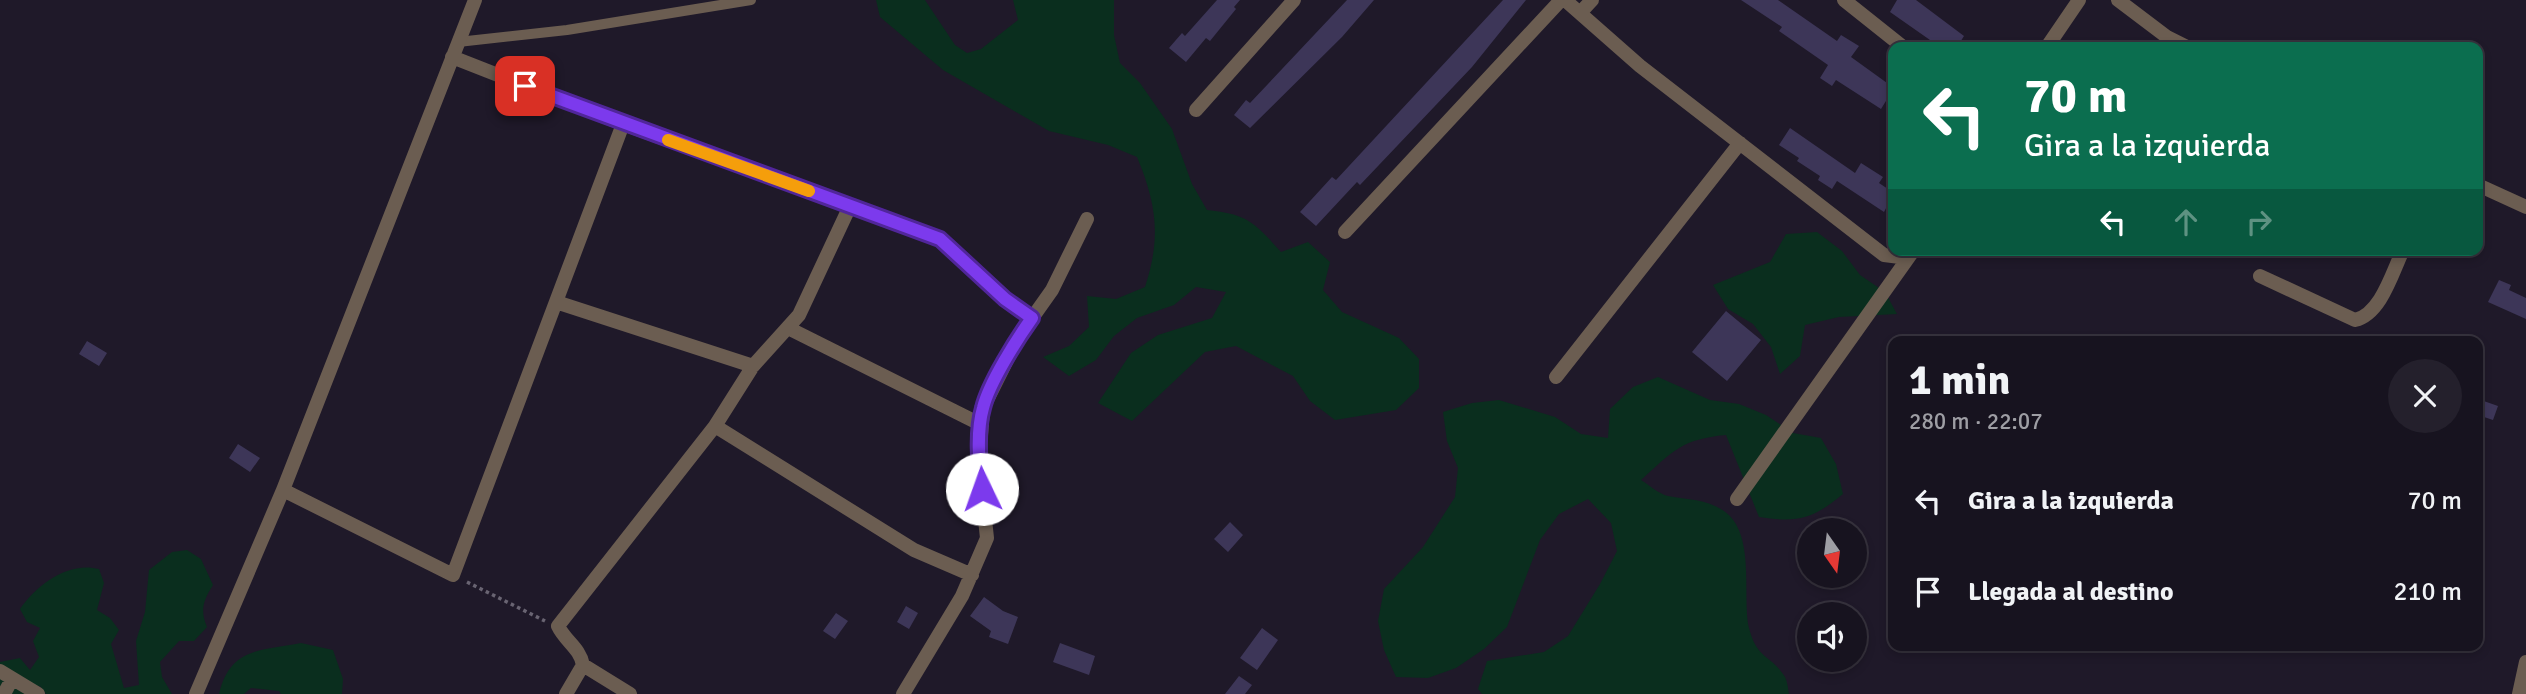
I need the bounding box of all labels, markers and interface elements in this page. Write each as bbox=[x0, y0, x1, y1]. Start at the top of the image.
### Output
pin bbox=[495, 56, 555, 116]
text: 70 m bbox=[2024, 66, 2127, 126]
icon: arrive bbox=[506, 67, 544, 105]
icon: left bbox=[1909, 70, 2000, 161]
text: Gira a la izquierda bbox=[2024, 126, 2271, 165]
icon: left bbox=[2094, 203, 2132, 241]
icon: ahead bbox=[2167, 203, 2205, 241]
icon: right bbox=[2240, 203, 2278, 241]
text: 1 min bbox=[1909, 355, 2010, 406]
button: close bbox=[2388, 359, 2462, 433]
text: 280 m · 22:07 bbox=[1909, 407, 2043, 436]
position arrow bbox=[945, 452, 1019, 526]
icon: left bbox=[1909, 482, 1947, 520]
text: Gira a la izquierda bbox=[1968, 485, 2174, 517]
text: 70 m bbox=[2407, 485, 2462, 517]
north arrow bbox=[1797, 518, 1867, 588]
map controls bbox=[1797, 518, 1867, 672]
icon: arrive bbox=[1909, 573, 1947, 611]
text: Llegada al destino bbox=[1968, 576, 2174, 608]
text: 210 m bbox=[2393, 576, 2462, 608]
button: sound bbox=[1797, 602, 1867, 672]

